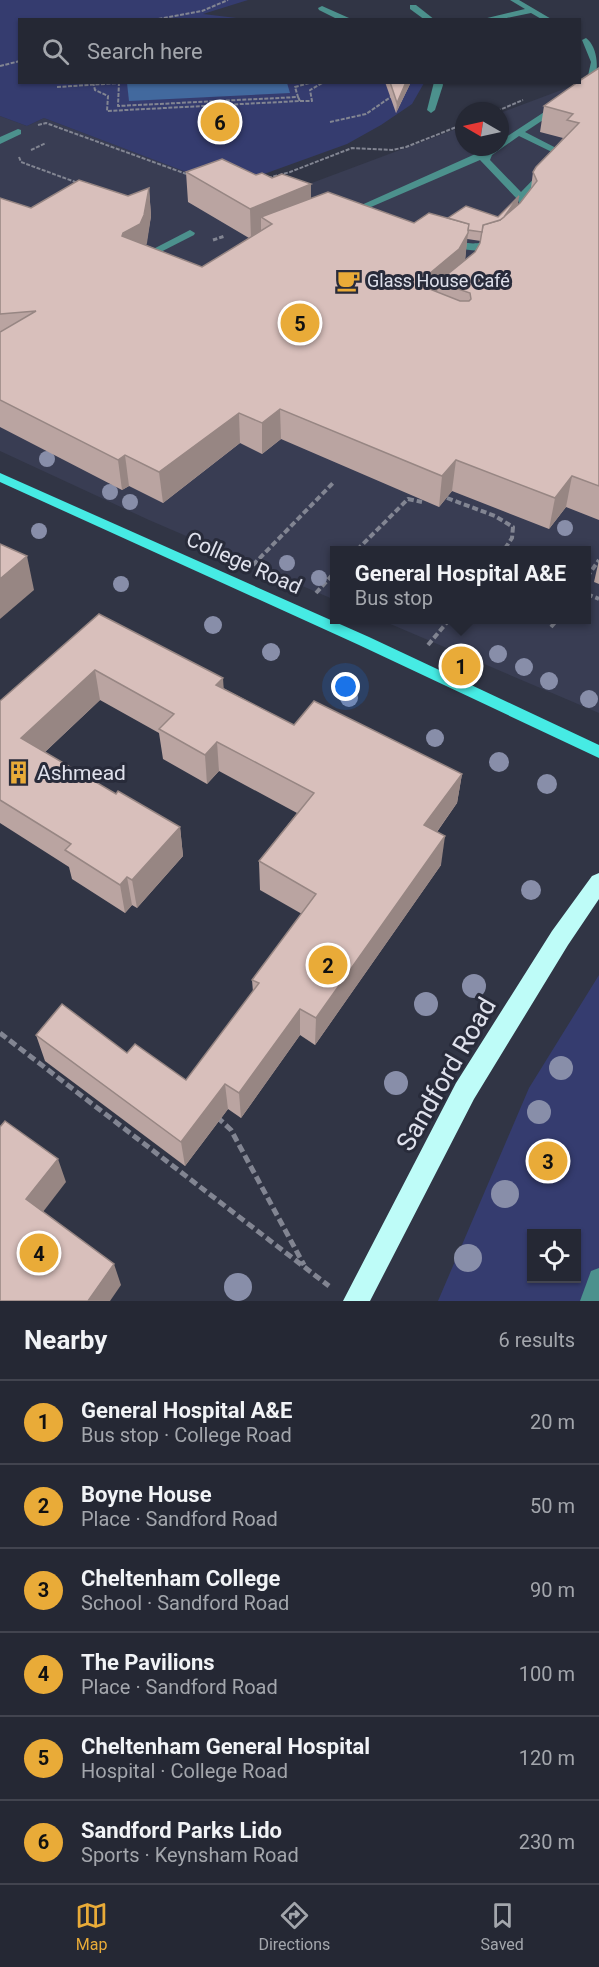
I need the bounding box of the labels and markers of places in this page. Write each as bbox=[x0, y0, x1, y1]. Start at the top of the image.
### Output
pin: 6 bbox=[200, 100, 240, 144]
cafe icon: Glass House Café bbox=[336, 268, 362, 294]
place label: Glass House Café bbox=[367, 270, 510, 291]
pin: 5 bbox=[280, 300, 320, 346]
pin: 1 bbox=[442, 644, 480, 688]
building icon: Ashmead bbox=[6, 760, 32, 786]
place label: Ashmead bbox=[37, 761, 126, 785]
pin: 2 bbox=[308, 942, 348, 988]
pin: 3 bbox=[528, 1138, 568, 1184]
pin: 4 bbox=[20, 1230, 58, 1276]

